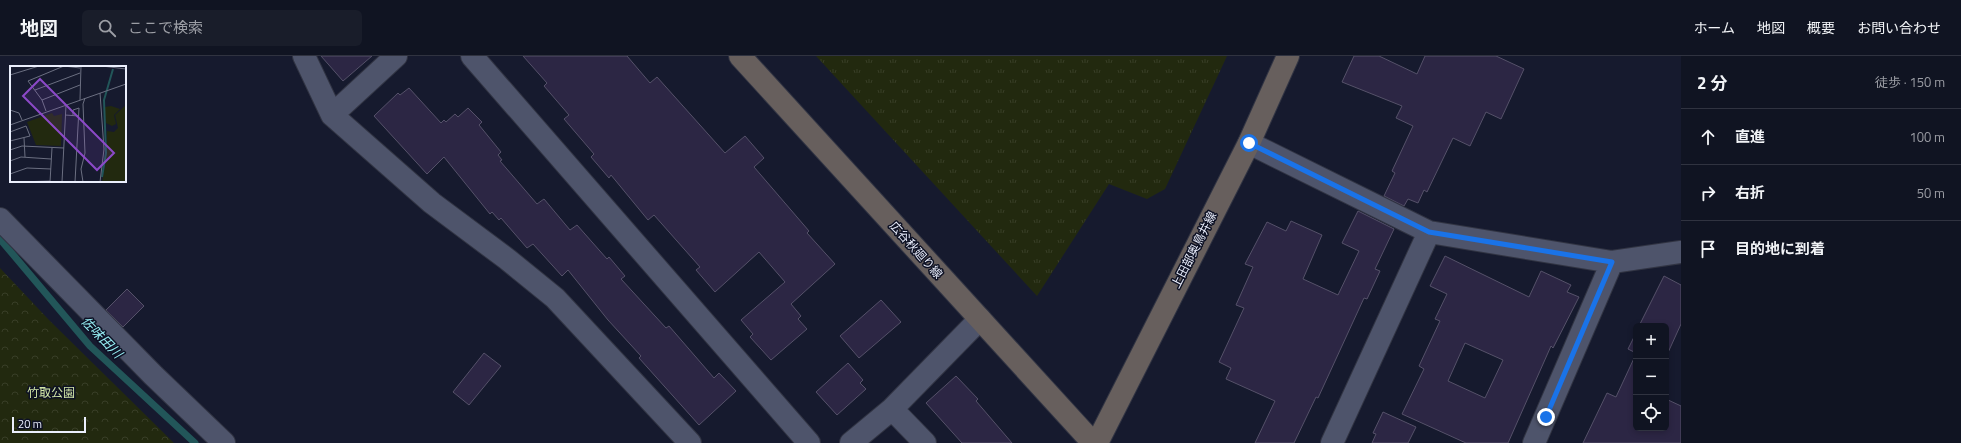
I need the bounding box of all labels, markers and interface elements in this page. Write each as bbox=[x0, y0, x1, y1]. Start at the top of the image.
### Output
search box bbox=[82, 10, 362, 46]
text: 地図 bbox=[20, 13, 58, 42]
text: ここで検索 bbox=[128, 16, 203, 39]
icon: search bbox=[96, 17, 118, 39]
text: ホーム bbox=[1693, 17, 1735, 38]
text: 地図 bbox=[1757, 17, 1785, 38]
text: 概要 bbox=[1807, 17, 1835, 38]
text: お問い合わせ bbox=[1857, 17, 1941, 38]
inset map bbox=[10, 66, 126, 182]
text: 2 分 bbox=[1697, 70, 1727, 96]
text: 徒歩 · 150 m bbox=[1875, 72, 1945, 92]
text: 直進 bbox=[1735, 125, 1765, 148]
icon: ahead bbox=[1697, 126, 1719, 148]
text: 100 m bbox=[1909, 127, 1945, 147]
route start bbox=[1240, 134, 1258, 152]
text: 右折 bbox=[1735, 181, 1765, 204]
icon: right bbox=[1697, 182, 1719, 204]
text: 50 m bbox=[1917, 183, 1945, 203]
street label: 上田部奥鳥井線 bbox=[1166, 208, 1221, 292]
street label: 広谷秋廻り線 bbox=[885, 217, 948, 283]
text: 目的地に到着 bbox=[1735, 237, 1825, 260]
icon: arrive bbox=[1697, 238, 1719, 260]
water label: 佐味田川 bbox=[77, 311, 129, 364]
map controls bbox=[1633, 323, 1669, 431]
button: + bbox=[1633, 323, 1669, 359]
button: − bbox=[1633, 359, 1669, 395]
park label: 竹取公園 bbox=[27, 383, 75, 402]
button: locate bbox=[1633, 395, 1669, 431]
route end bbox=[1537, 408, 1555, 426]
scale bar bbox=[12, 415, 86, 434]
text: 20 m bbox=[18, 416, 42, 432]

